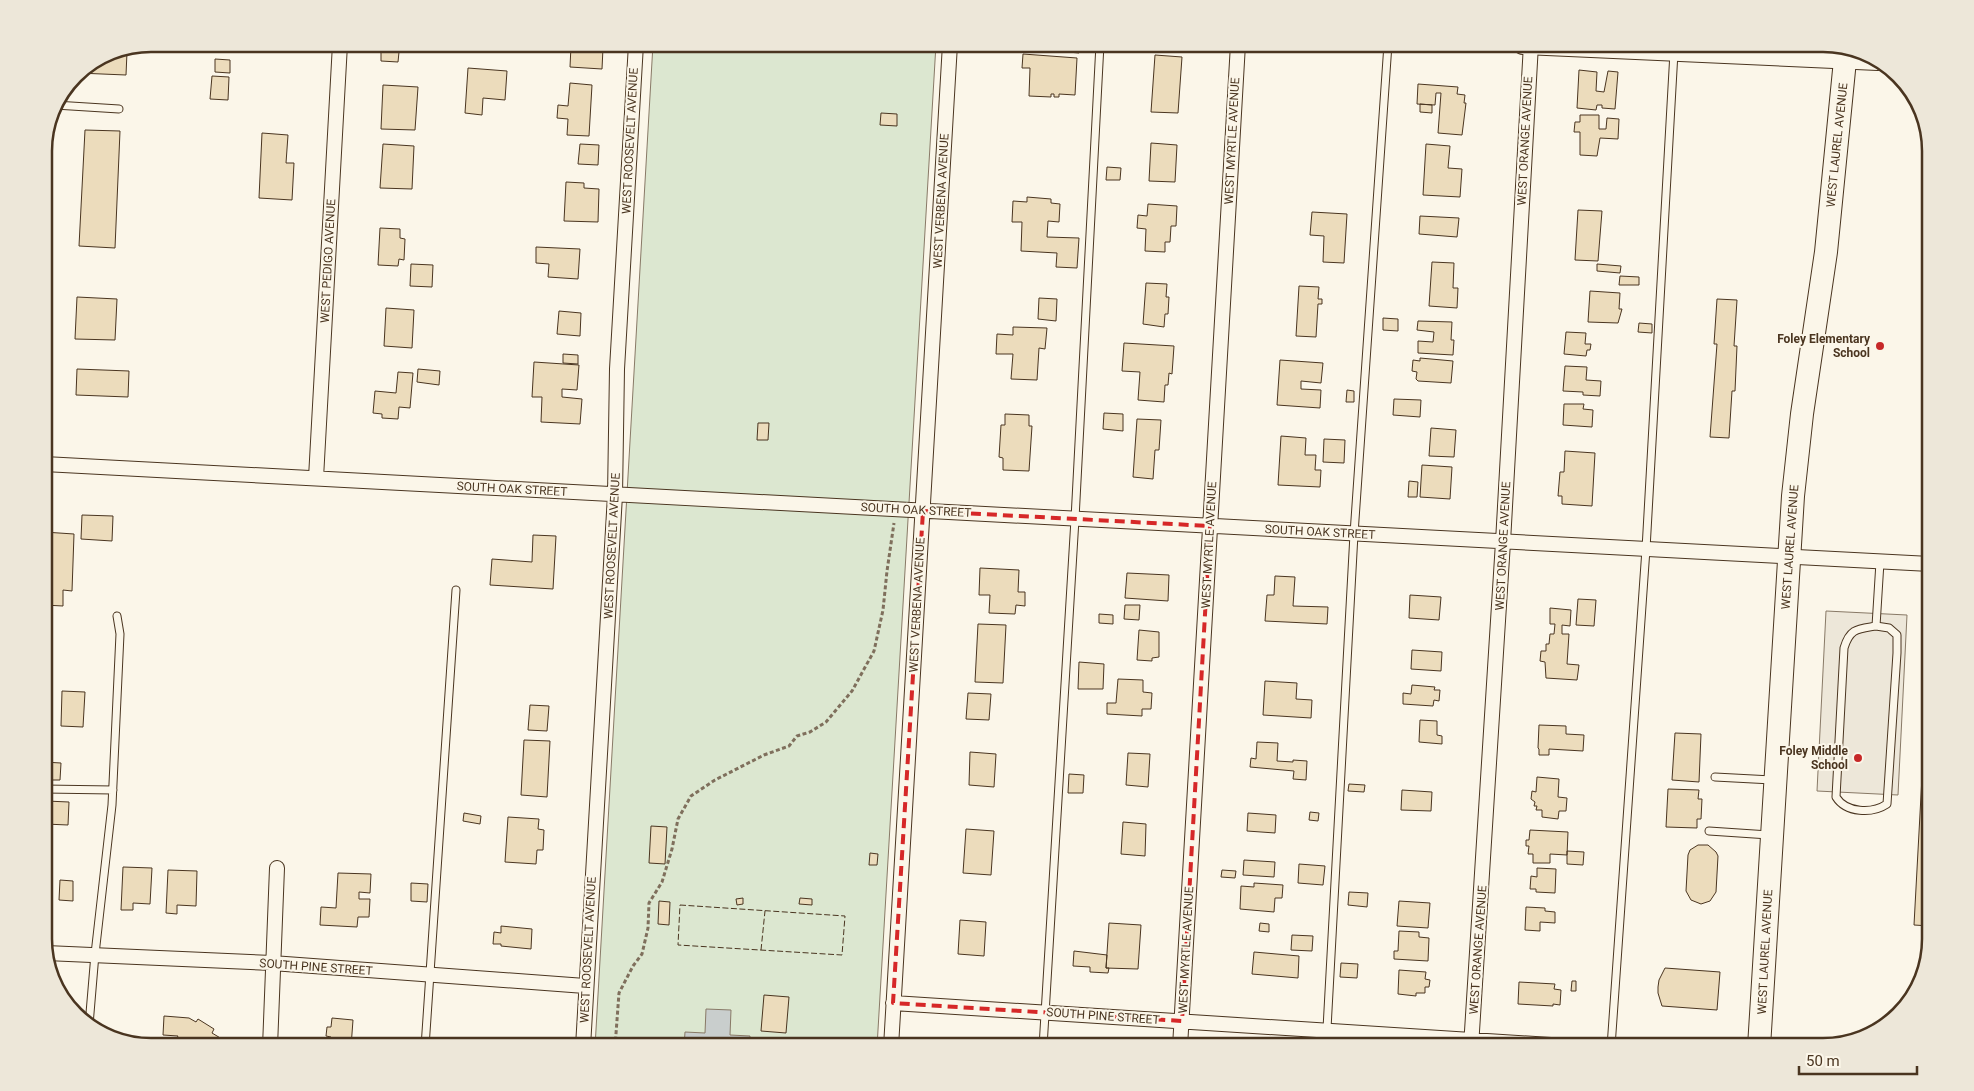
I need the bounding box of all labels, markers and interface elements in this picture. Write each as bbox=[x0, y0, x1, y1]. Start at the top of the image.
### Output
street label: WEST ROOSEVELT AVENUE bbox=[619, 67, 641, 215]
street label: WEST ORANGE AVENUE bbox=[1515, 76, 1535, 206]
street label: WEST MYRTLE AVENUE bbox=[1222, 77, 1242, 205]
street label: WEST LAUREL AVENUE bbox=[1823, 82, 1851, 208]
street label: WEST VERBENA AVENUE bbox=[930, 133, 952, 269]
street label: WEST PEDIGO AVENUE bbox=[318, 198, 338, 323]
place label: Foley Elementary School bbox=[1777, 332, 1871, 360]
marker: Foley Elementary School bbox=[1874, 340, 1886, 352]
street label: WEST ROOSEVELT AVENUE bbox=[601, 472, 623, 620]
street label: SOUTH OAK STREET bbox=[456, 479, 568, 499]
street label: WEST MYRTLE AVENUE bbox=[1199, 481, 1219, 609]
street label: WEST ORANGE AVENUE bbox=[1493, 481, 1513, 611]
street label: WEST LAUREL AVENUE bbox=[1779, 484, 1801, 610]
street label: SOUTH OAK STREET bbox=[860, 500, 972, 520]
street label: SOUTH OAK STREET bbox=[1264, 522, 1376, 542]
street label: WEST VERBENA AVENUE bbox=[906, 537, 928, 673]
place label: Foley Middle School bbox=[1779, 744, 1849, 772]
marker: Foley Middle School bbox=[1852, 752, 1864, 764]
street label: WEST ROOSEVELT AVENUE bbox=[577, 876, 599, 1024]
street label: WEST ORANGE AVENUE bbox=[1467, 885, 1490, 1015]
street label: WEST MYRTLE AVENUE bbox=[1176, 886, 1196, 1014]
street label: WEST LAUREL AVENUE bbox=[1755, 889, 1775, 1015]
street label: SOUTH PINE STREET bbox=[259, 956, 373, 978]
street label: SOUTH PINE STREET bbox=[1046, 1005, 1160, 1027]
scale bar bbox=[1799, 1044, 1916, 1076]
text: 50 m bbox=[1806, 1052, 1840, 1070]

